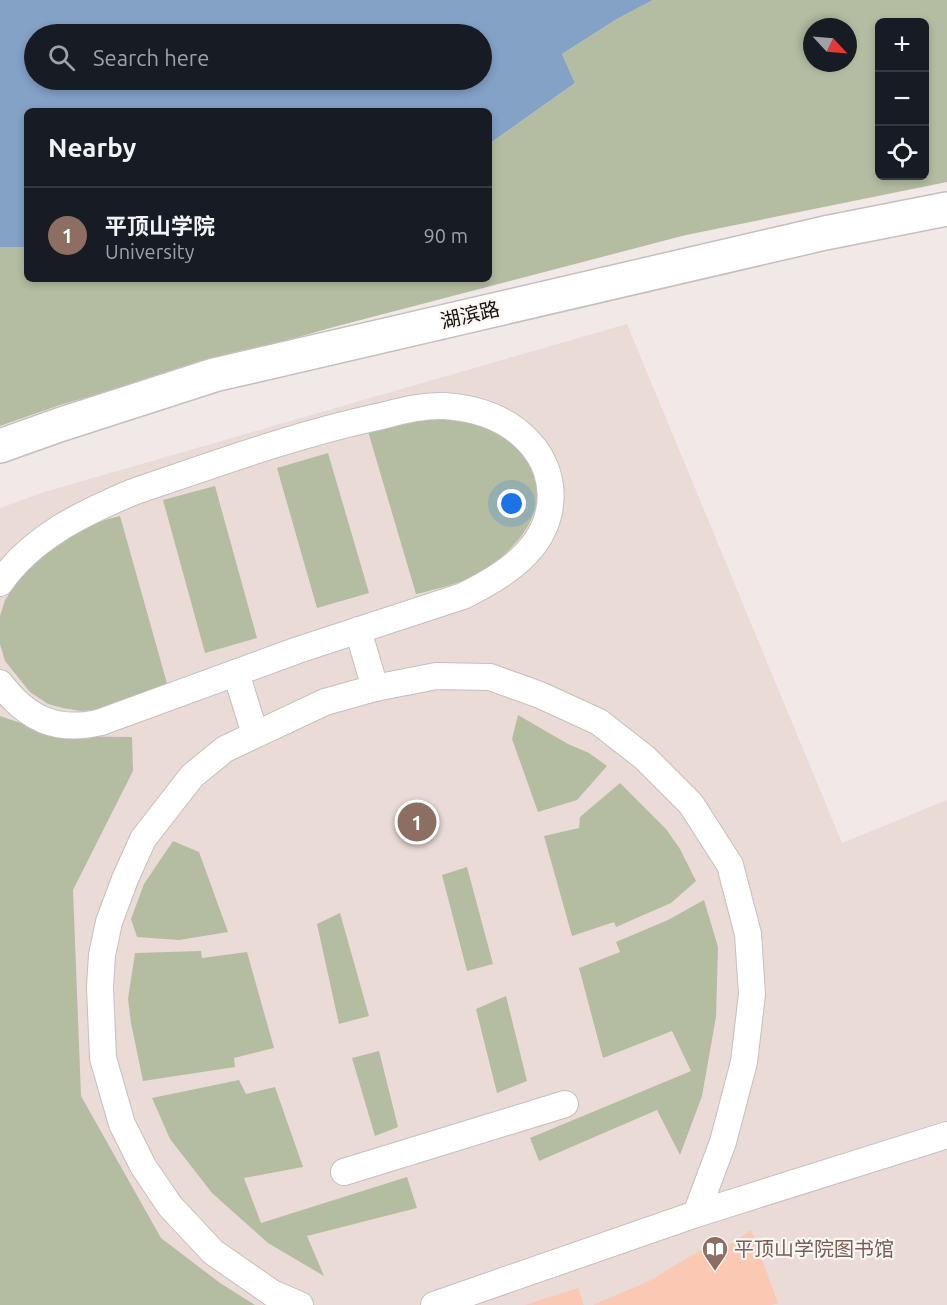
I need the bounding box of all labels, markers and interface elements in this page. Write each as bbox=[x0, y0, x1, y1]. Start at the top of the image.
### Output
north arrow bbox=[803, 18, 857, 72]
map controls bbox=[875, 18, 929, 180]
button: + bbox=[875, 18, 929, 72]
search box bbox=[24, 24, 492, 90]
icon: search bbox=[45, 41, 78, 74]
text: Search here bbox=[93, 45, 209, 70]
button: − bbox=[875, 72, 929, 126]
button: locate bbox=[875, 126, 929, 180]
text: Nearby bbox=[48, 133, 136, 162]
text: 平顶山学院 bbox=[105, 213, 215, 238]
text: 1 bbox=[62, 224, 73, 247]
text: 90 m bbox=[424, 224, 468, 247]
text: University bbox=[105, 240, 194, 263]
street label: 湖滨路 bbox=[438, 297, 502, 332]
your location bbox=[497, 489, 526, 518]
pin: 1 bbox=[398, 800, 436, 844]
library icon: 平顶山学院图书馆 bbox=[700, 1234, 730, 1272]
place label: 平顶山学院图书馆 bbox=[734, 1237, 894, 1260]

